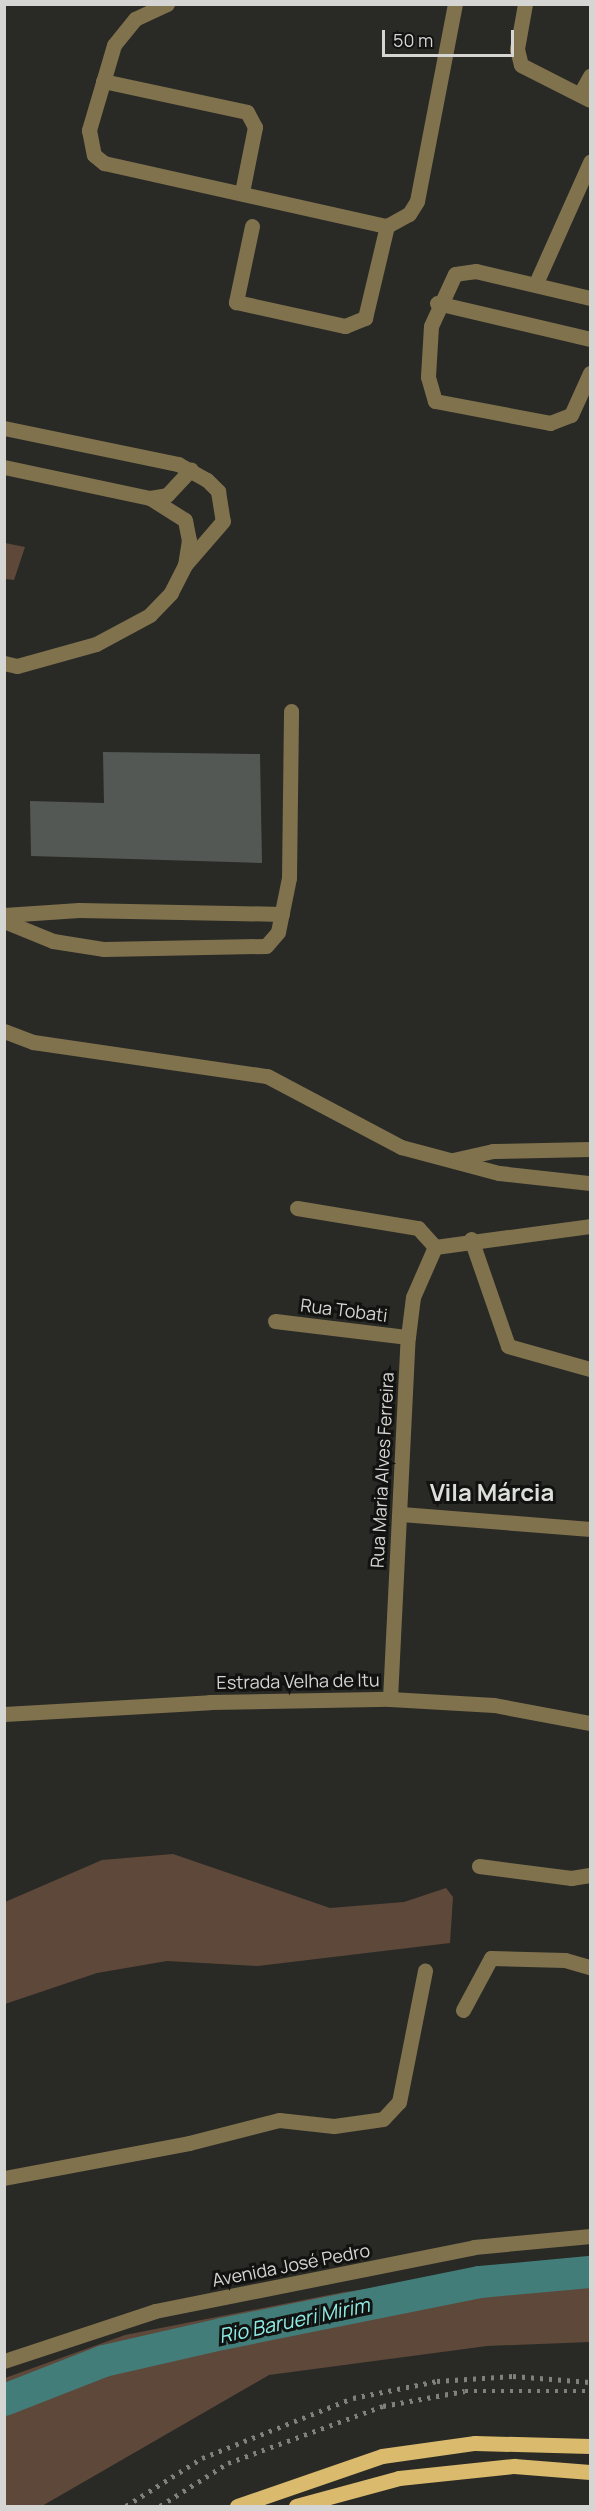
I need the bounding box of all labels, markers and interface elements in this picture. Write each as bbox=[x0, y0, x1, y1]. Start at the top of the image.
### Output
scale bar bbox=[385, 18, 517, 56]
text: 50 m bbox=[393, 28, 433, 52]
street label: Rua Tobati bbox=[299, 1294, 389, 1326]
street label: Rua Maria Alves Ferreira bbox=[366, 1372, 398, 1568]
district label: Vila Márcia bbox=[430, 1478, 554, 1506]
street label: Estrada Velha de Itu bbox=[216, 1669, 380, 1693]
street label: Avenida José Pedro bbox=[210, 2239, 372, 2291]
water label: Rio Barueri Mirim bbox=[216, 2292, 372, 2348]

